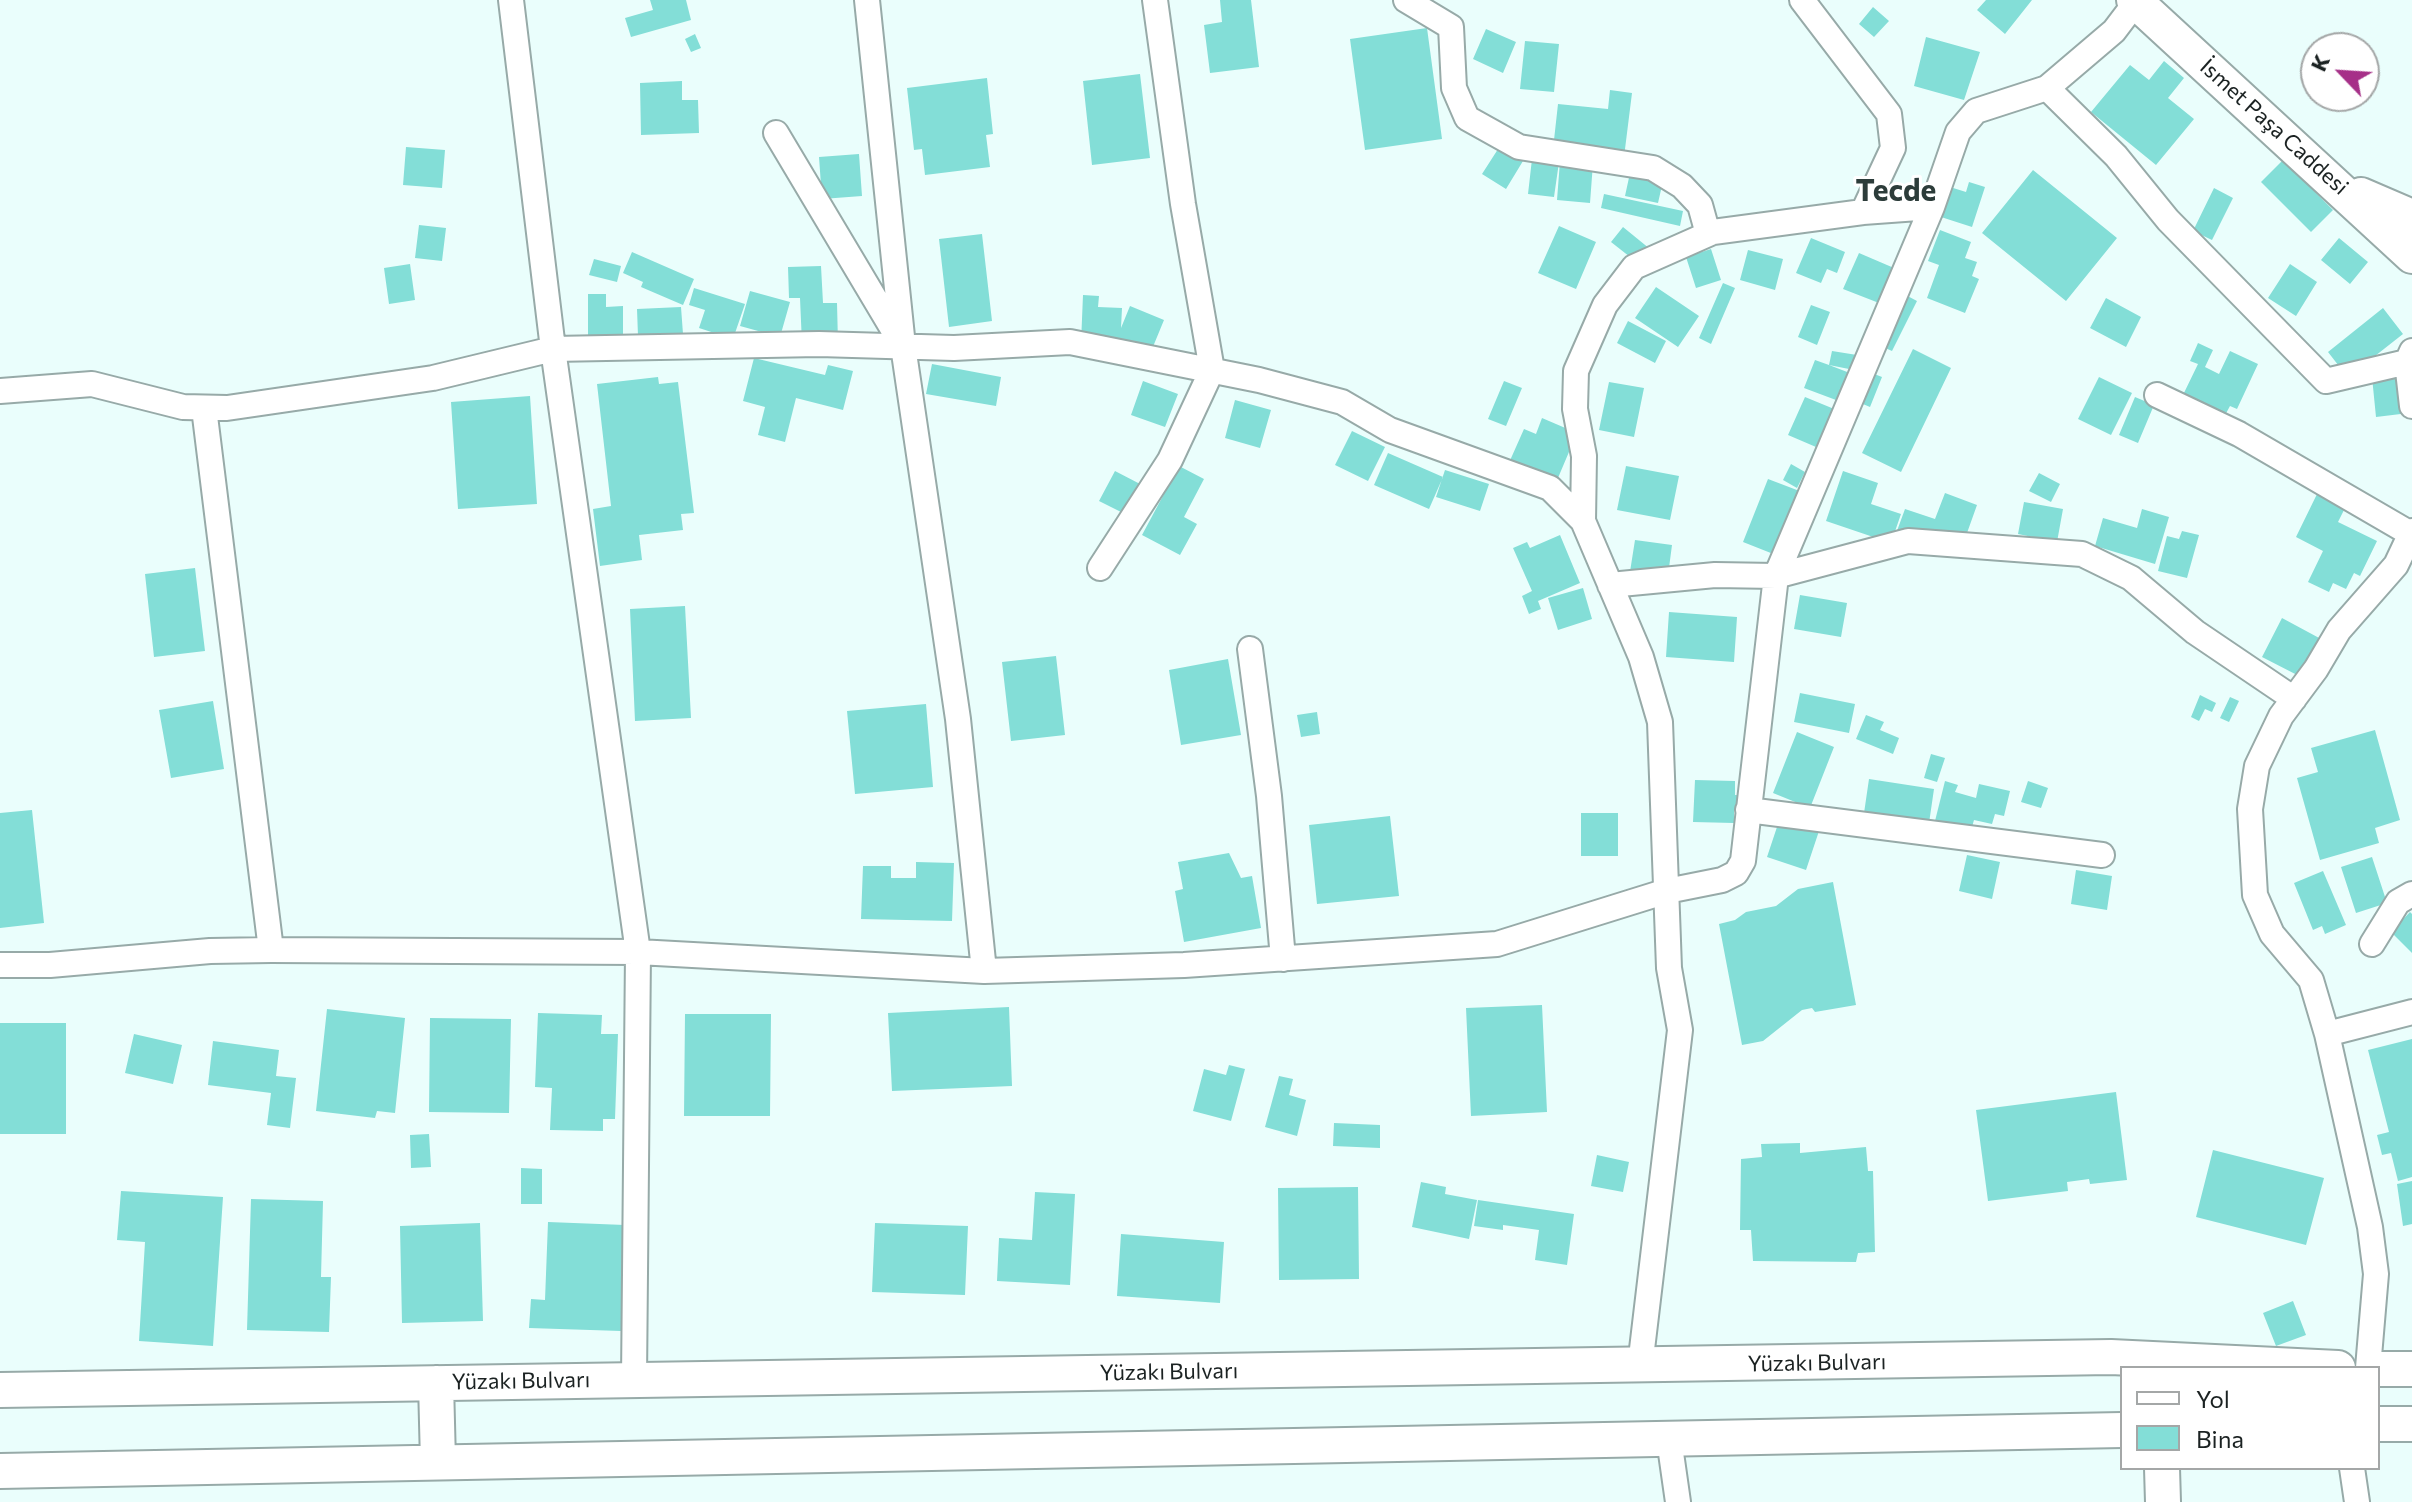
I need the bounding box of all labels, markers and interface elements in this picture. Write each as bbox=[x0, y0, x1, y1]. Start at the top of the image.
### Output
north arrow bbox=[2300, 32, 2380, 112]
text: K bbox=[2304, 50, 2335, 75]
street label: İsmet Paşa Caddesi bbox=[2194, 54, 2354, 200]
district label: Tecde bbox=[1856, 173, 1936, 209]
street label: Yüzakı Bulvarı bbox=[1747, 1349, 1887, 1377]
street label: Yüzakı Bulvarı bbox=[1099, 1358, 1239, 1386]
legend bbox=[2120, 1366, 2380, 1470]
street label: Yüzakı Bulvarı bbox=[451, 1367, 591, 1395]
text: Yol bbox=[2196, 1384, 2230, 1413]
text: Bina bbox=[2196, 1424, 2244, 1453]

